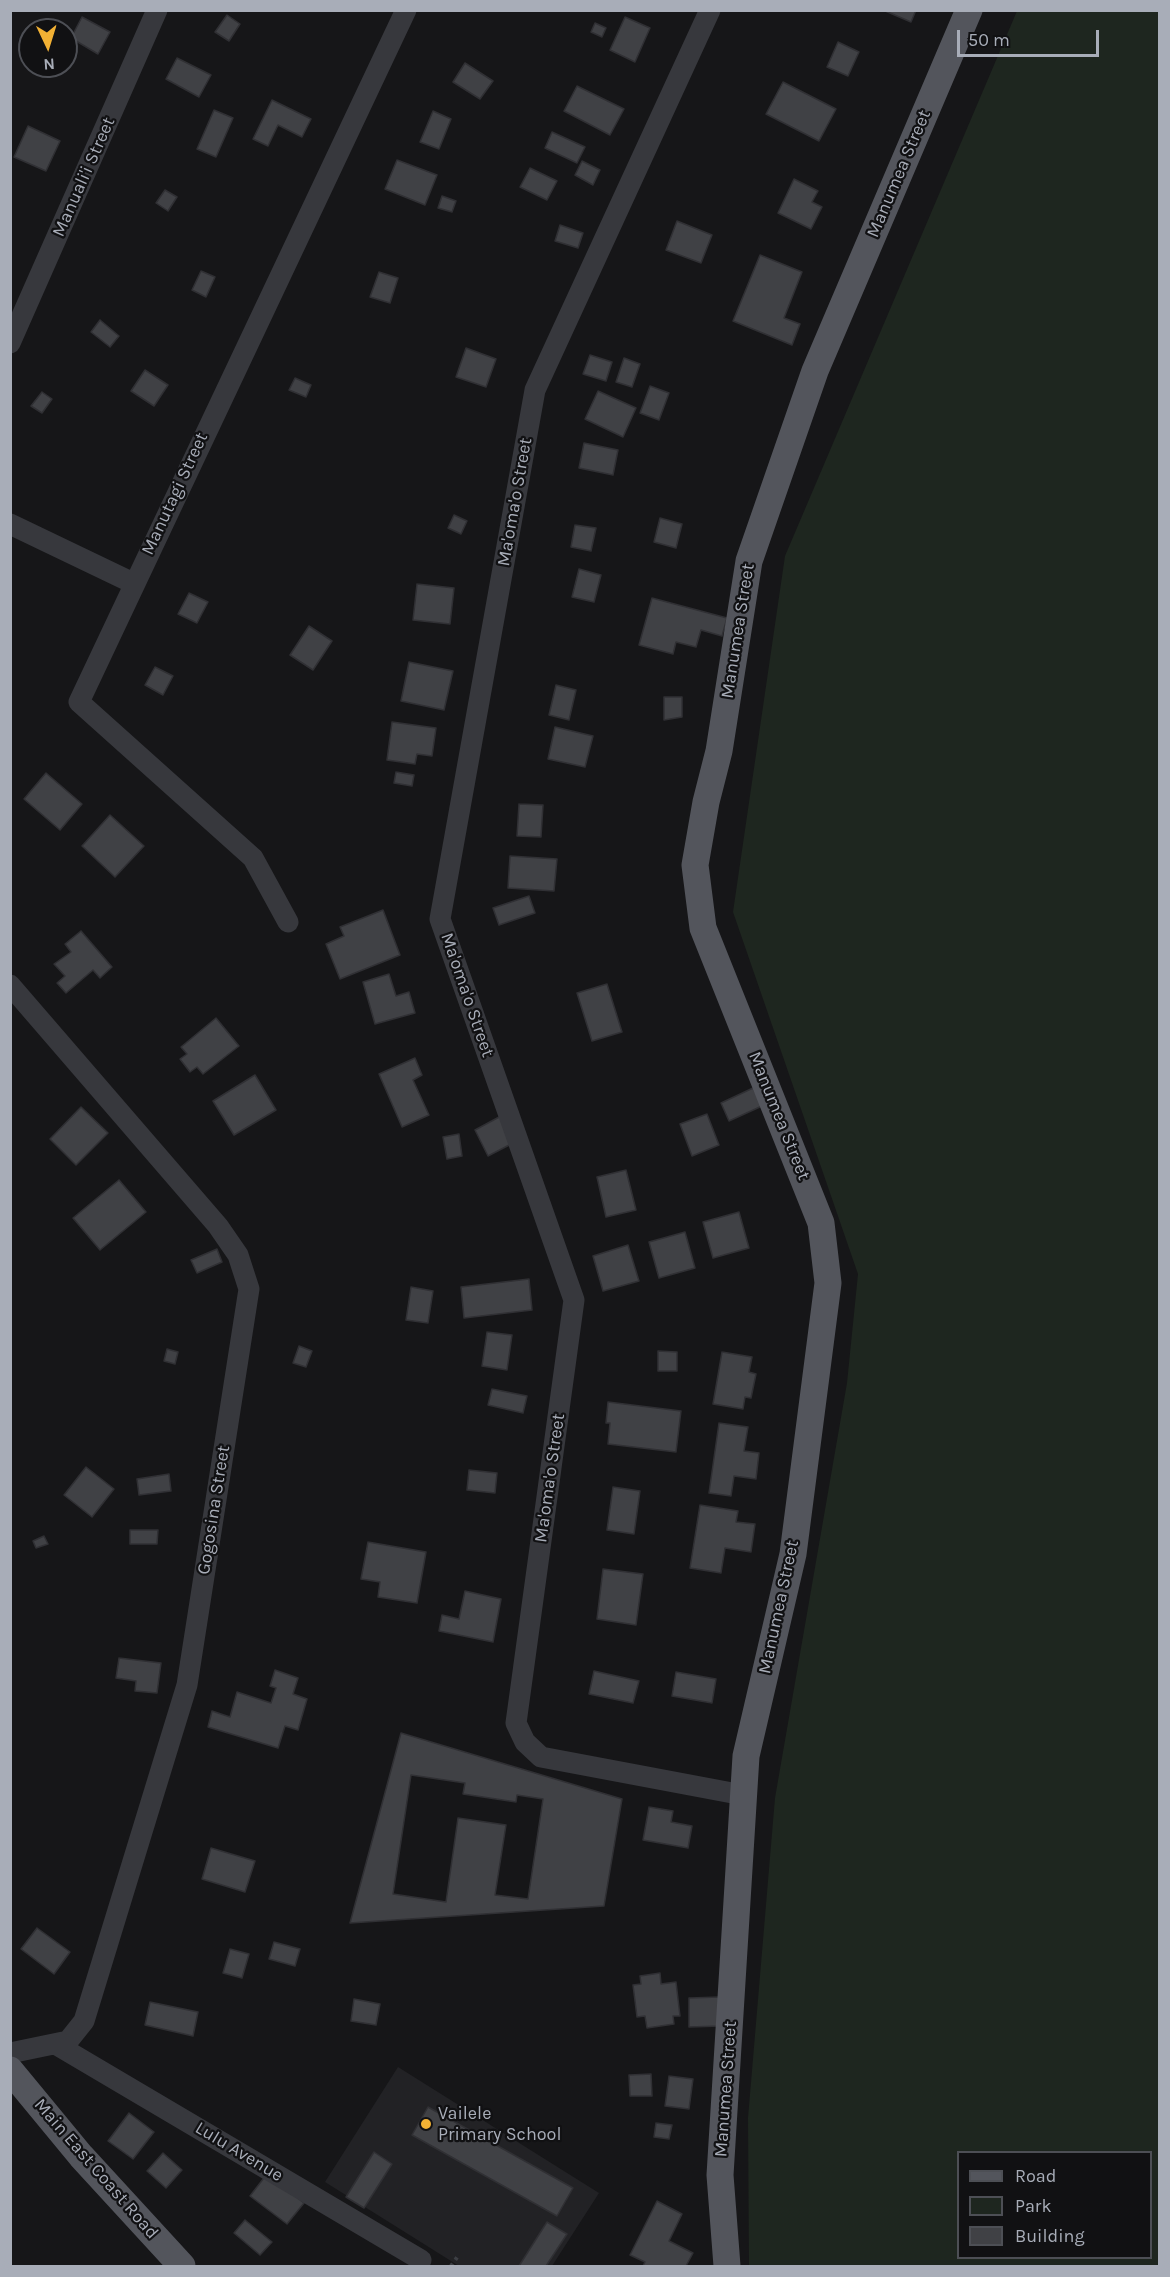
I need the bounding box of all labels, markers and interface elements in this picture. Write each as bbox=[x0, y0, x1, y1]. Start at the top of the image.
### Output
north arrow bbox=[18, 18, 78, 78]
scale bar bbox=[960, 18, 1102, 56]
text: 50 m bbox=[968, 29, 1010, 51]
text: N bbox=[43, 55, 56, 74]
street label: Manumea Street bbox=[862, 107, 936, 241]
street label: Manuali'i Street bbox=[48, 114, 120, 240]
street label: Manutagi Street bbox=[137, 429, 213, 559]
street label: Ma'oma'o Street bbox=[493, 436, 537, 568]
street label: Manumea Street bbox=[717, 562, 759, 700]
street label: Ma'oma'o Street bbox=[436, 930, 498, 1060]
street label: Manumea Street bbox=[743, 1049, 815, 1183]
street label: Ma'oma'o Street bbox=[530, 1412, 570, 1544]
street label: Gogosina Street bbox=[193, 1444, 235, 1576]
street label: Manumea Street bbox=[754, 1538, 804, 1676]
street label: Manumea Street bbox=[710, 2020, 742, 2158]
street label: Main East Coast Road bbox=[29, 2094, 163, 2244]
place label: Vailele Primary School bbox=[438, 2103, 561, 2146]
street label: Lulu Avenue bbox=[191, 2117, 287, 2187]
marker: Vailele Primary School bbox=[419, 2117, 433, 2131]
legend bbox=[957, 2151, 1152, 2259]
text: Road bbox=[1015, 2165, 1056, 2187]
text: Park bbox=[1015, 2195, 1052, 2217]
text: Building bbox=[1015, 2225, 1085, 2247]

